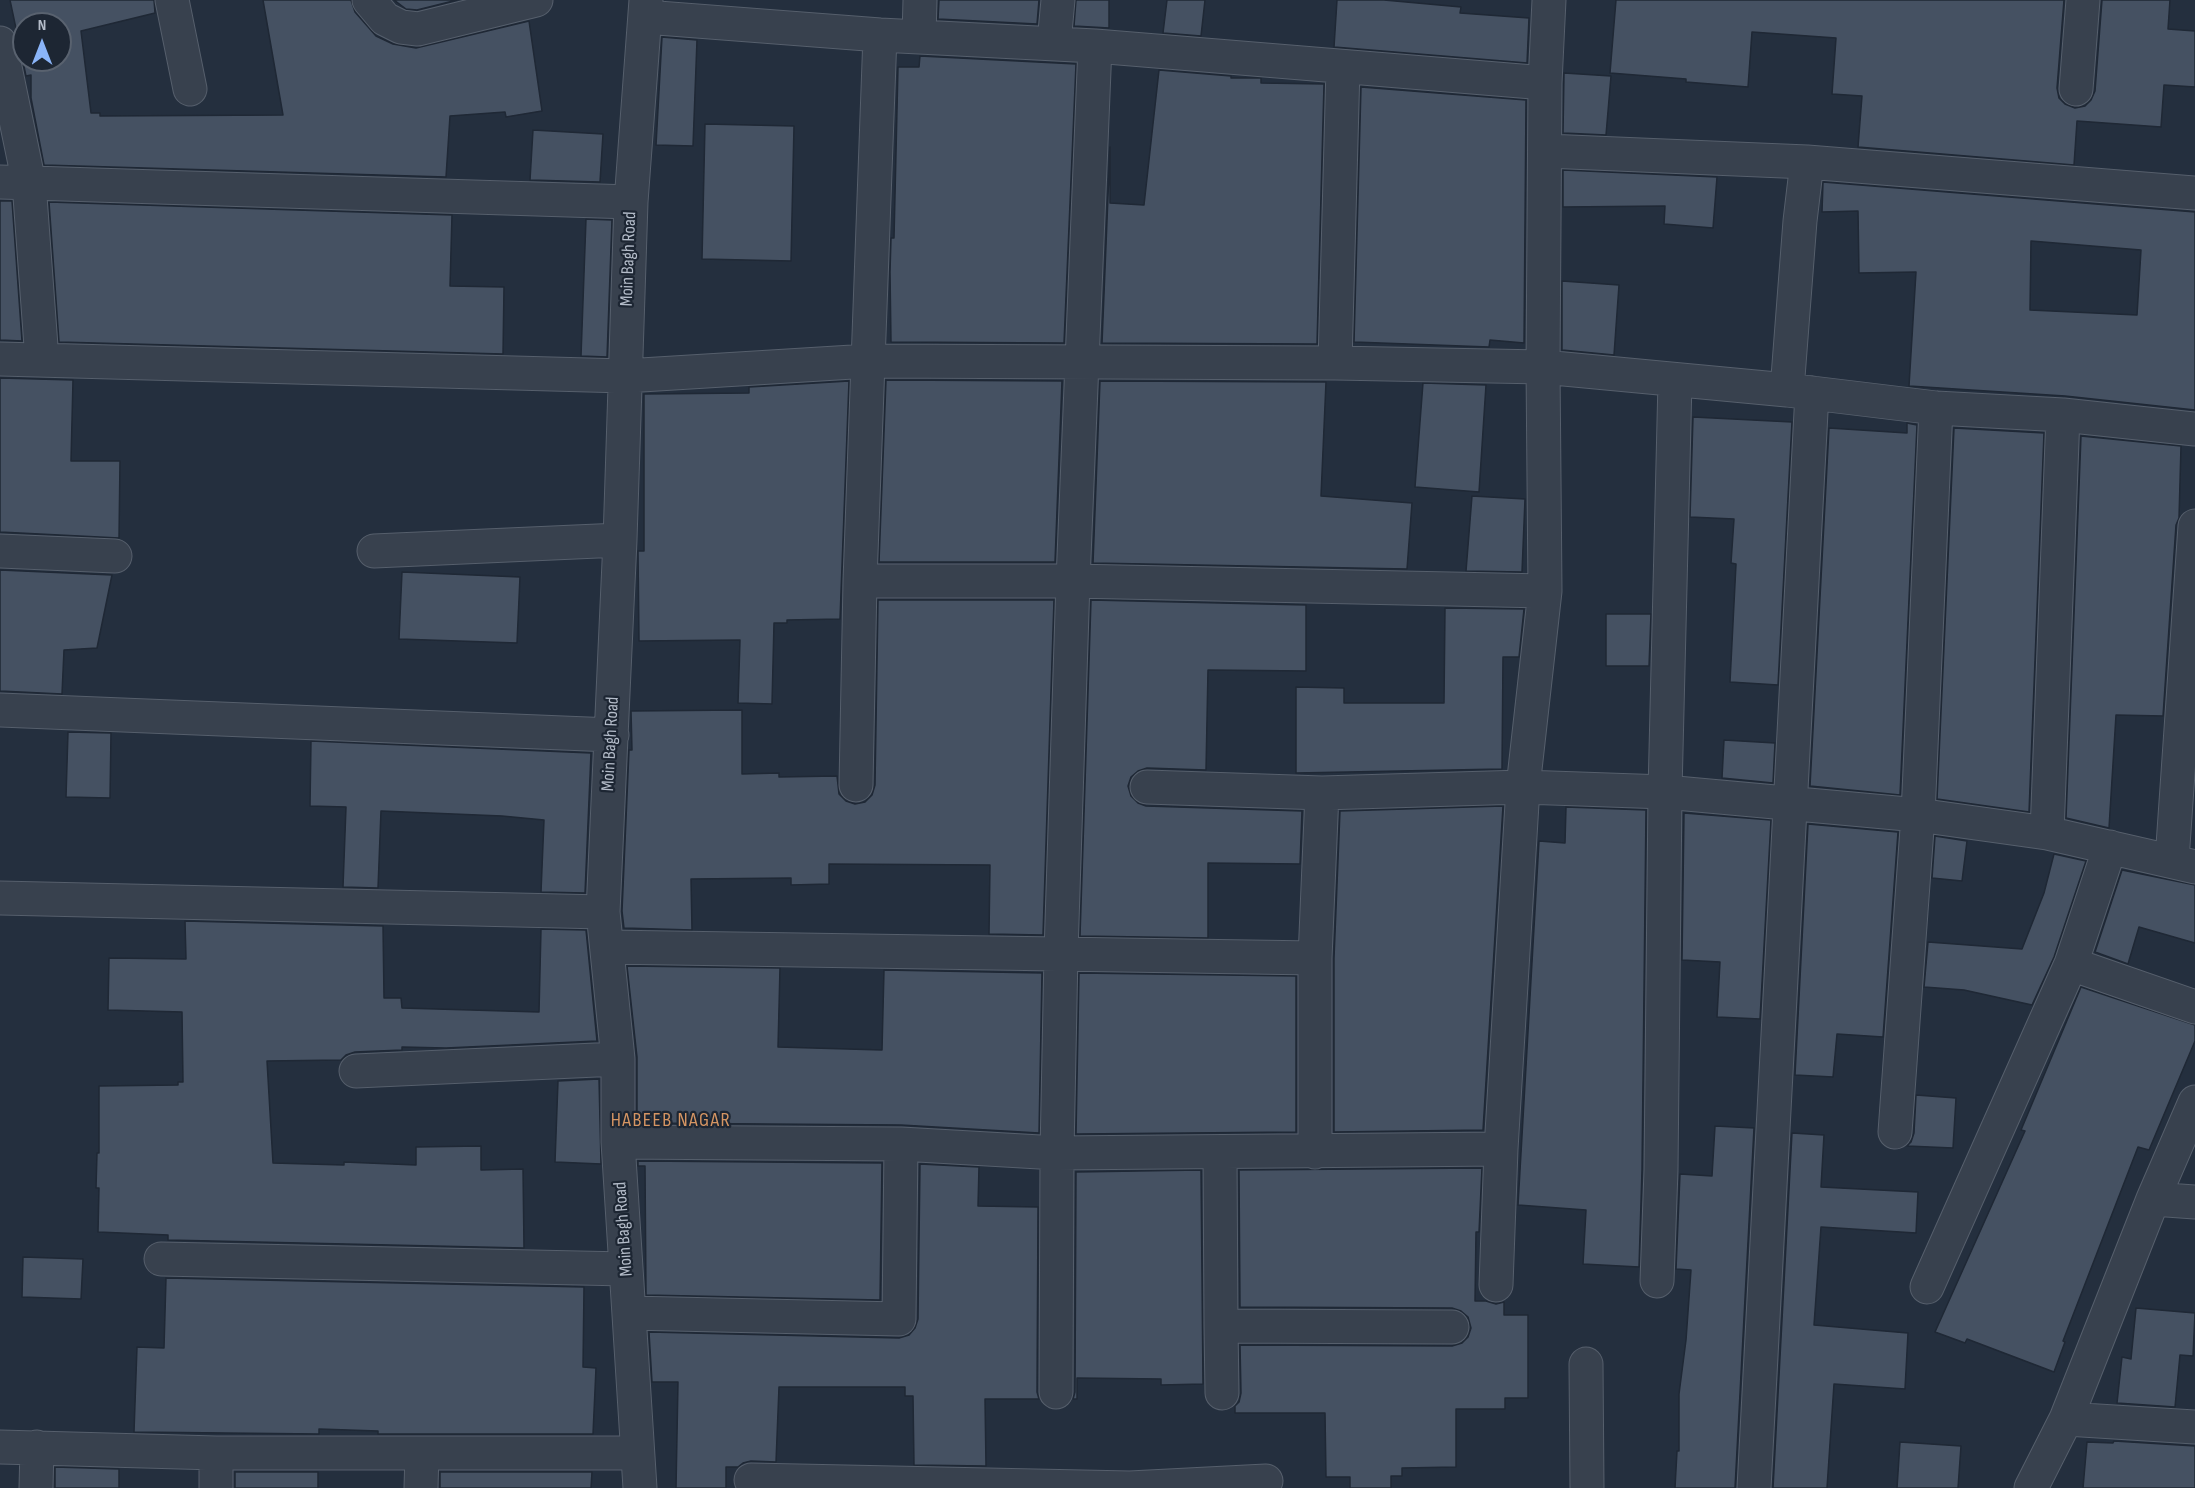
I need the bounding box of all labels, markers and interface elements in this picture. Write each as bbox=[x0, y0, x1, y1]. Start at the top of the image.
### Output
north arrow bbox=[12, 12, 72, 72]
text: N bbox=[38, 16, 46, 35]
street label: Moin Bagh Road bbox=[617, 211, 641, 307]
street label: Moin Bagh Road bbox=[598, 696, 624, 792]
district label: HABEEB NAGAR bbox=[611, 1109, 731, 1133]
street label: Moin Bagh Road bbox=[610, 1181, 638, 1277]

